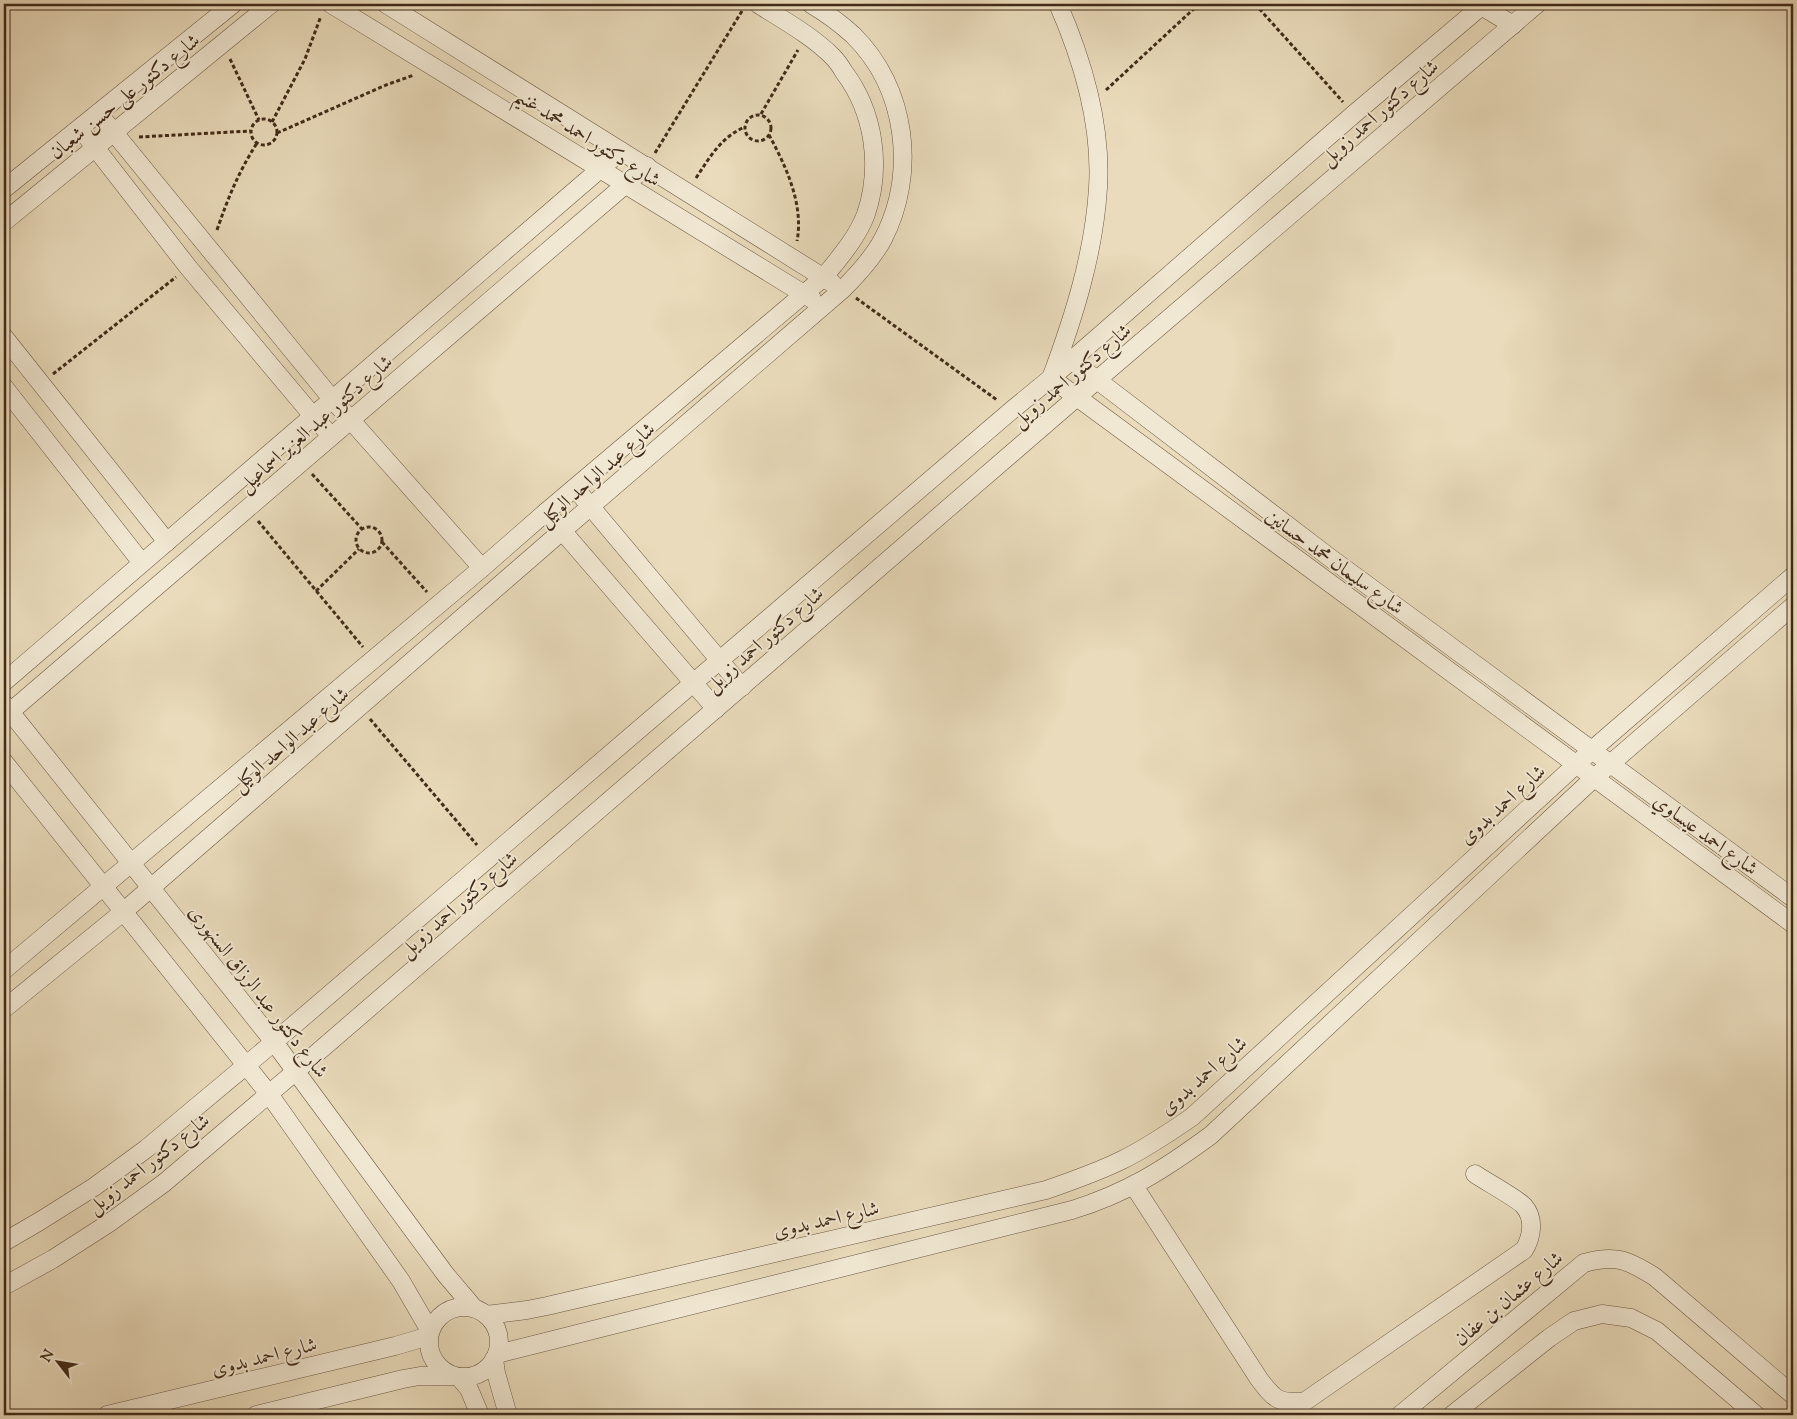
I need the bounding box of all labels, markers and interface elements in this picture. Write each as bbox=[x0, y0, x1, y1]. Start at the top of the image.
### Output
street label: شارع دكتور على حسن شعبان bbox=[44, 28, 208, 169]
street label: شارع دكتور احمد زويل bbox=[1315, 54, 1447, 174]
street label: شارع دكتور احمد محمد غنيم bbox=[506, 82, 666, 198]
street label: شارع دكتور احمد زويل bbox=[1006, 318, 1140, 437]
street label: شارع دكتور عبد العزيز اسماعيل bbox=[233, 349, 401, 501]
street label: شارع عبد الواحد الوكيل bbox=[532, 416, 664, 536]
street label: شارع سليمان محمد حسانين bbox=[1258, 503, 1409, 624]
street label: شارع دكتور احمد زويل bbox=[700, 581, 832, 701]
street label: شارع عبد الواحد الوكيل bbox=[226, 681, 358, 801]
street label: شارع احمد بدوى bbox=[1454, 759, 1554, 853]
street label: شارع احمد عيساوي bbox=[1645, 788, 1763, 885]
street label: شارع دكتور احمد زويل bbox=[394, 846, 526, 966]
street label: شارع دكتور عبد الرزاق السنهورى bbox=[179, 900, 334, 1086]
street label: شارع احمد بدوى bbox=[1154, 1031, 1256, 1124]
street label: شارع دكتور احمد زويل bbox=[82, 1108, 218, 1223]
street label: شارع احمد بدوى bbox=[771, 1195, 883, 1249]
street label: شارع عثمان بن عفان bbox=[1448, 1245, 1571, 1355]
street label: شارع احمد بدوى bbox=[209, 1331, 321, 1387]
north arrow bbox=[32, 1336, 82, 1386]
text: N bbox=[37, 1346, 60, 1366]

